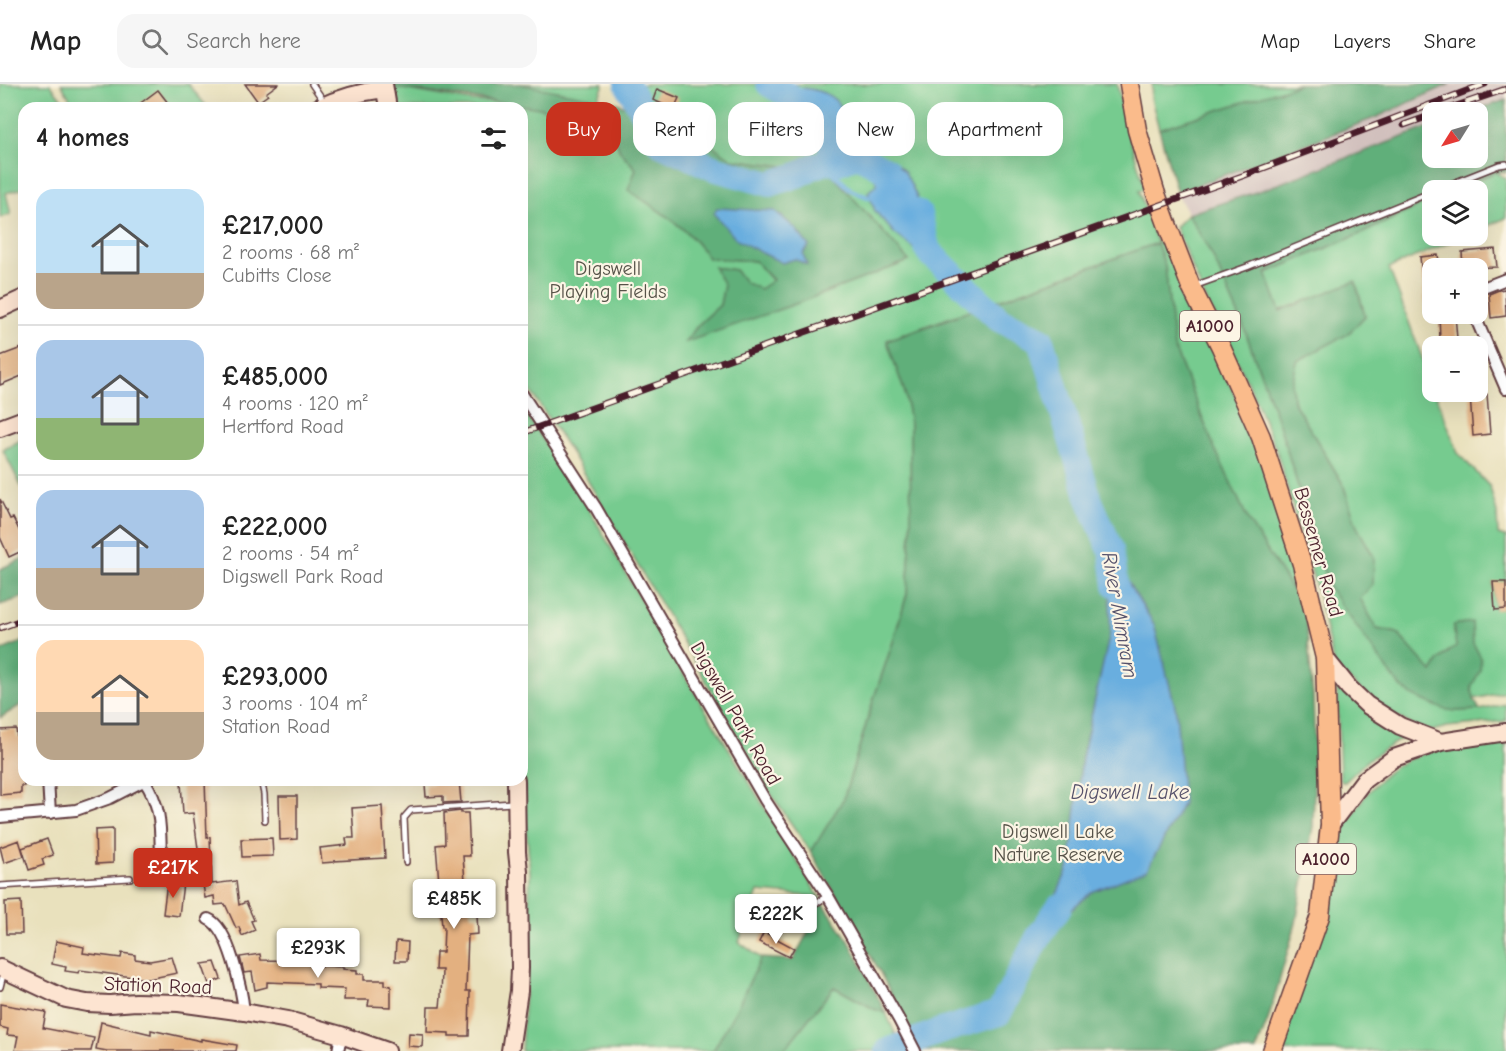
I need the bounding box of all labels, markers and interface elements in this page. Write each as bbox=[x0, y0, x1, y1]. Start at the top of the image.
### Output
search box bbox=[117, 14, 537, 68]
text: Map bbox=[30, 25, 81, 57]
icon: search bbox=[138, 25, 171, 58]
text: Search here bbox=[186, 28, 301, 54]
text: Map bbox=[1261, 29, 1300, 53]
text: Layers bbox=[1333, 29, 1391, 53]
text: Share bbox=[1424, 29, 1476, 53]
chip: Buy bbox=[546, 102, 621, 156]
chip: Rent bbox=[633, 102, 716, 156]
chip: Filters bbox=[728, 102, 824, 156]
chip: New bbox=[836, 102, 915, 156]
chip: Apartment bbox=[927, 102, 1063, 156]
north arrow bbox=[1422, 102, 1488, 168]
map controls bbox=[1422, 102, 1488, 402]
icon: filters bbox=[477, 122, 510, 155]
text: 4 homes bbox=[36, 123, 129, 153]
button: layers bbox=[1422, 180, 1488, 246]
text: £217,000 bbox=[222, 211, 324, 241]
icon: home bbox=[84, 213, 156, 285]
text: 2 rooms · 68 m² bbox=[222, 241, 359, 264]
park label: Digswell Playing Fields bbox=[549, 257, 667, 303]
button: + bbox=[1422, 258, 1488, 324]
text: Cubitts Close bbox=[222, 264, 332, 287]
road number: A1000 bbox=[1180, 311, 1240, 341]
button: − bbox=[1422, 336, 1488, 402]
text: £485,000 bbox=[222, 362, 328, 392]
icon: home bbox=[84, 364, 156, 436]
text: 4 rooms · 120 m² bbox=[222, 392, 368, 415]
text: Hertford Road bbox=[222, 415, 344, 438]
street label: Bessemer Road bbox=[1289, 485, 1348, 619]
text: £222,000 bbox=[222, 512, 328, 542]
icon: home bbox=[84, 514, 156, 586]
text: 2 rooms · 54 m² bbox=[222, 542, 358, 565]
water label: River Mimram bbox=[1097, 550, 1143, 680]
text: Digswell Park Road bbox=[222, 565, 383, 588]
street label: Digswell Park Road bbox=[685, 638, 786, 789]
text: £293,000 bbox=[222, 662, 328, 692]
icon: home bbox=[84, 664, 156, 736]
text: 3 rooms · 104 m² bbox=[222, 692, 367, 715]
text: Station Road bbox=[222, 715, 330, 738]
water label: Digswell Lake bbox=[1071, 780, 1190, 804]
park label: Digswell Lake Nature Reserve bbox=[993, 820, 1123, 866]
road number: A1000 bbox=[1296, 844, 1356, 874]
pin: £217K bbox=[131, 848, 215, 899]
text: £217K bbox=[147, 856, 199, 879]
pin: £485K bbox=[412, 879, 496, 930]
text: £485K bbox=[427, 887, 481, 910]
pin: £222K bbox=[734, 894, 818, 945]
text: £222K bbox=[749, 902, 803, 925]
pin: £293K bbox=[276, 928, 360, 979]
text: £293K bbox=[291, 936, 345, 959]
street label: Station Road bbox=[103, 972, 212, 999]

